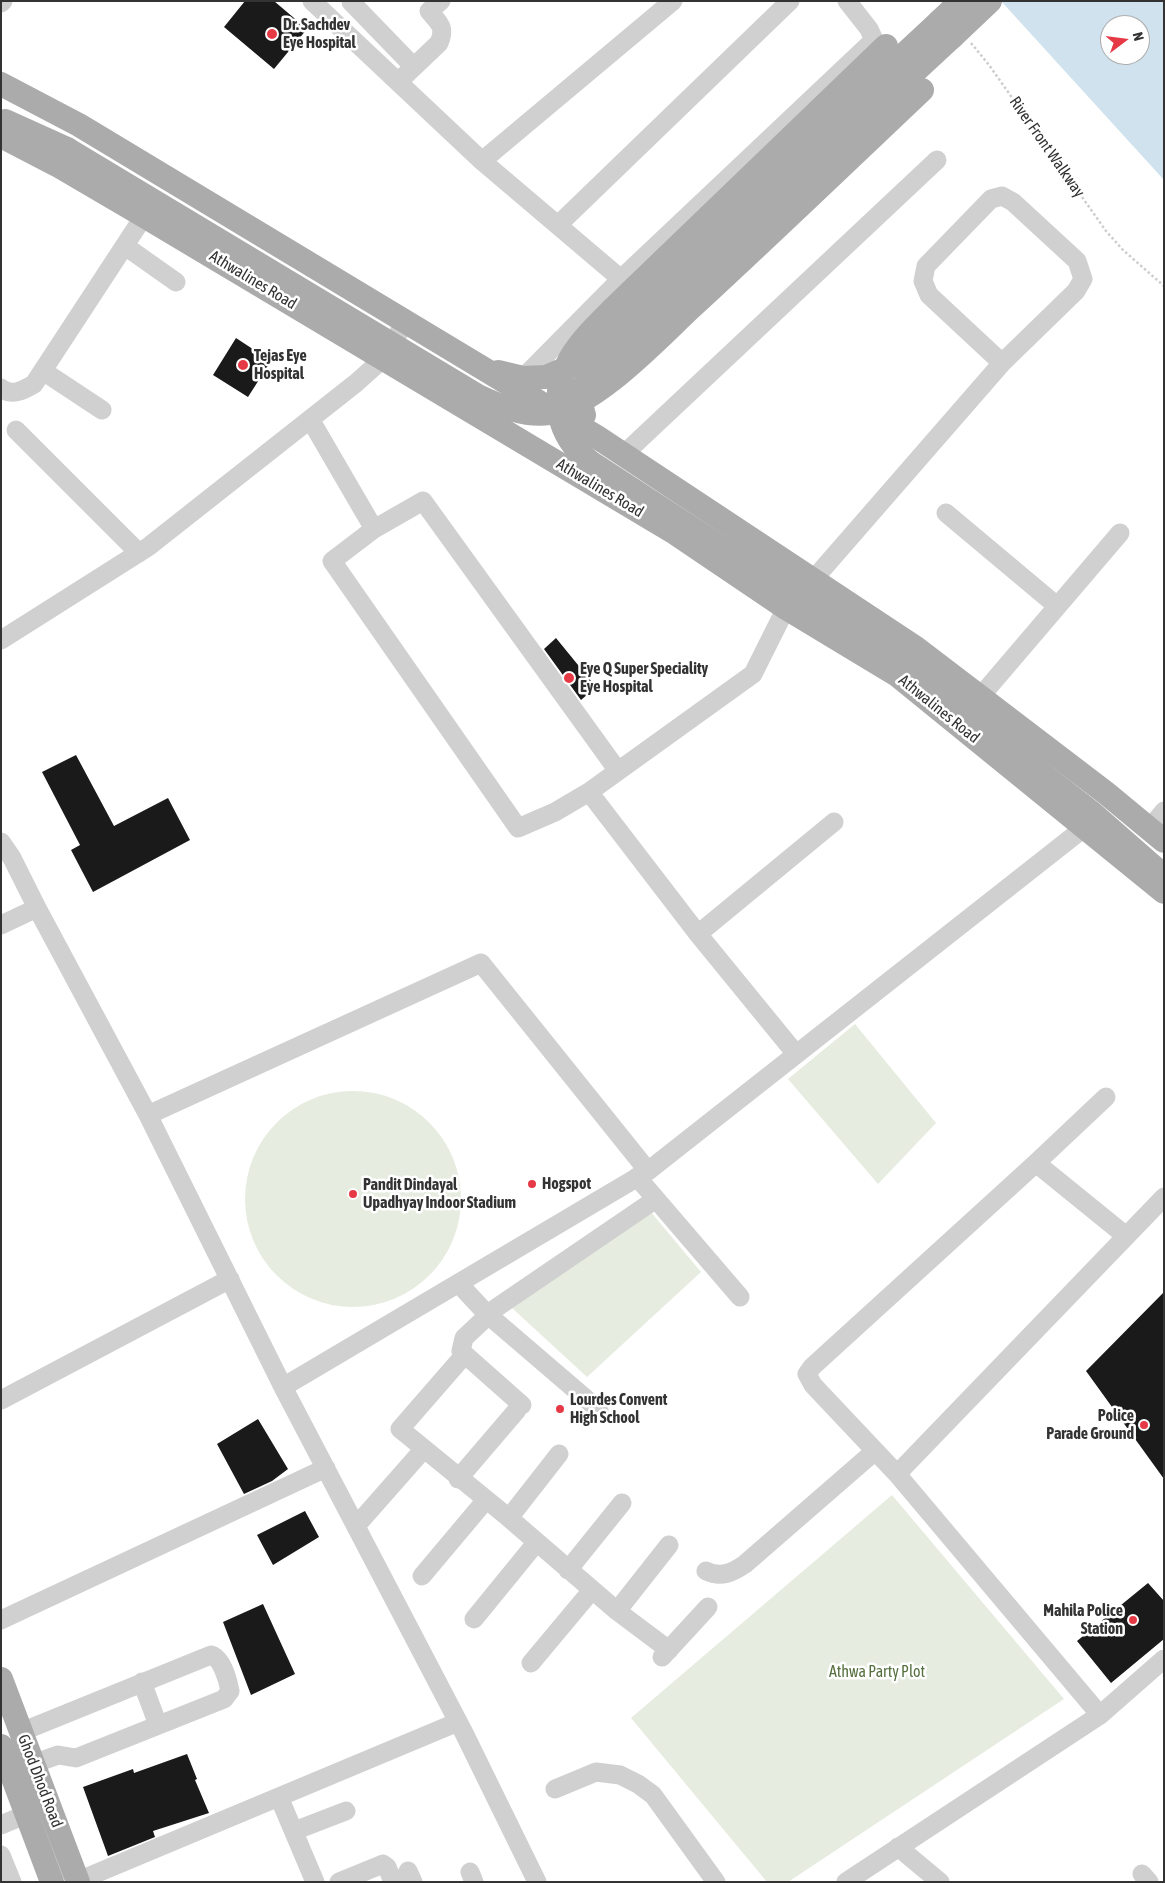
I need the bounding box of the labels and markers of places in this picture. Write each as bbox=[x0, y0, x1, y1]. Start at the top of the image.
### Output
place label: Dr. Sachdev Eye Hospital bbox=[283, 15, 356, 53]
marker: Dr. Sachdev Eye Hospital bbox=[265, 27, 279, 41]
place label: Tejas Eye Hospital bbox=[254, 346, 307, 384]
marker: Tejas Eye Hospital bbox=[236, 358, 250, 372]
place label: Eye Q Super Speciality Eye Hospital bbox=[580, 659, 708, 697]
marker: Eye Q Super Speciality Eye Hospital bbox=[562, 671, 576, 685]
place label: Hogspot bbox=[542, 1174, 591, 1194]
place label: Pandit Dindayal Upadhyay Indoor Stadium bbox=[363, 1175, 516, 1213]
marker: Hogspot bbox=[526, 1178, 538, 1190]
marker: Pandit Dindayal Upadhyay Indoor Stadium bbox=[347, 1188, 359, 1200]
place label: Lourdes Convent High School bbox=[570, 1390, 667, 1428]
marker: Lourdes Convent High School bbox=[554, 1403, 566, 1415]
place label: Police Parade Ground bbox=[1046, 1406, 1134, 1444]
marker: Police Parade Ground bbox=[1138, 1419, 1150, 1431]
place label: Mahila Police Station bbox=[1043, 1601, 1123, 1639]
marker: Mahila Police Station bbox=[1127, 1614, 1139, 1626]

